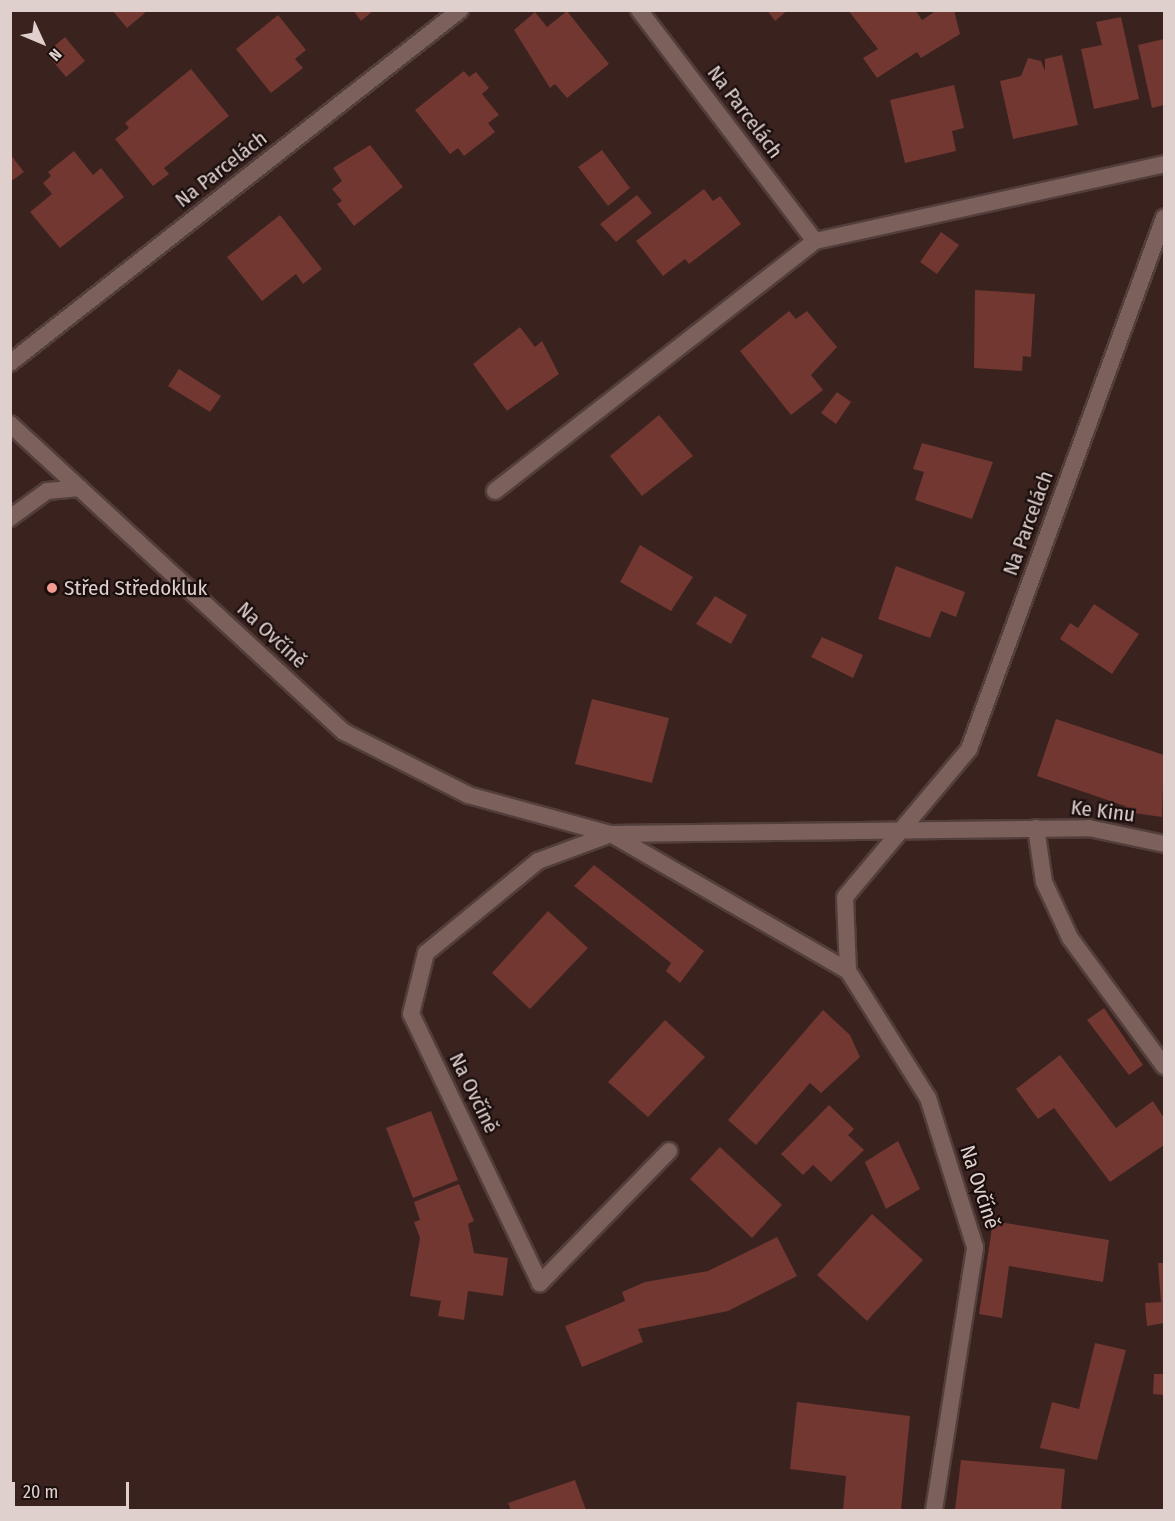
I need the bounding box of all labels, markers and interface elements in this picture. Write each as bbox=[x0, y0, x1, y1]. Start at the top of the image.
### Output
north arrow bbox=[12, 12, 72, 72]
text: N bbox=[45, 45, 65, 65]
street label: Na Parcelách bbox=[702, 61, 788, 163]
street label: Na Parcelách bbox=[170, 125, 272, 213]
street label: Na Parcelách bbox=[997, 467, 1059, 579]
place label: Střed Středokluk bbox=[64, 575, 207, 601]
marker: Střed Středokluk bbox=[45, 581, 59, 595]
street label: Na Ovčíně bbox=[232, 596, 312, 674]
street label: Ke Kinu bbox=[1069, 795, 1137, 827]
street label: Na Ovčíně bbox=[444, 1049, 504, 1137]
street label: Na Ovčíně bbox=[955, 1142, 1005, 1232]
scale bar bbox=[15, 1470, 132, 1508]
text: 20 m bbox=[23, 1481, 58, 1503]

